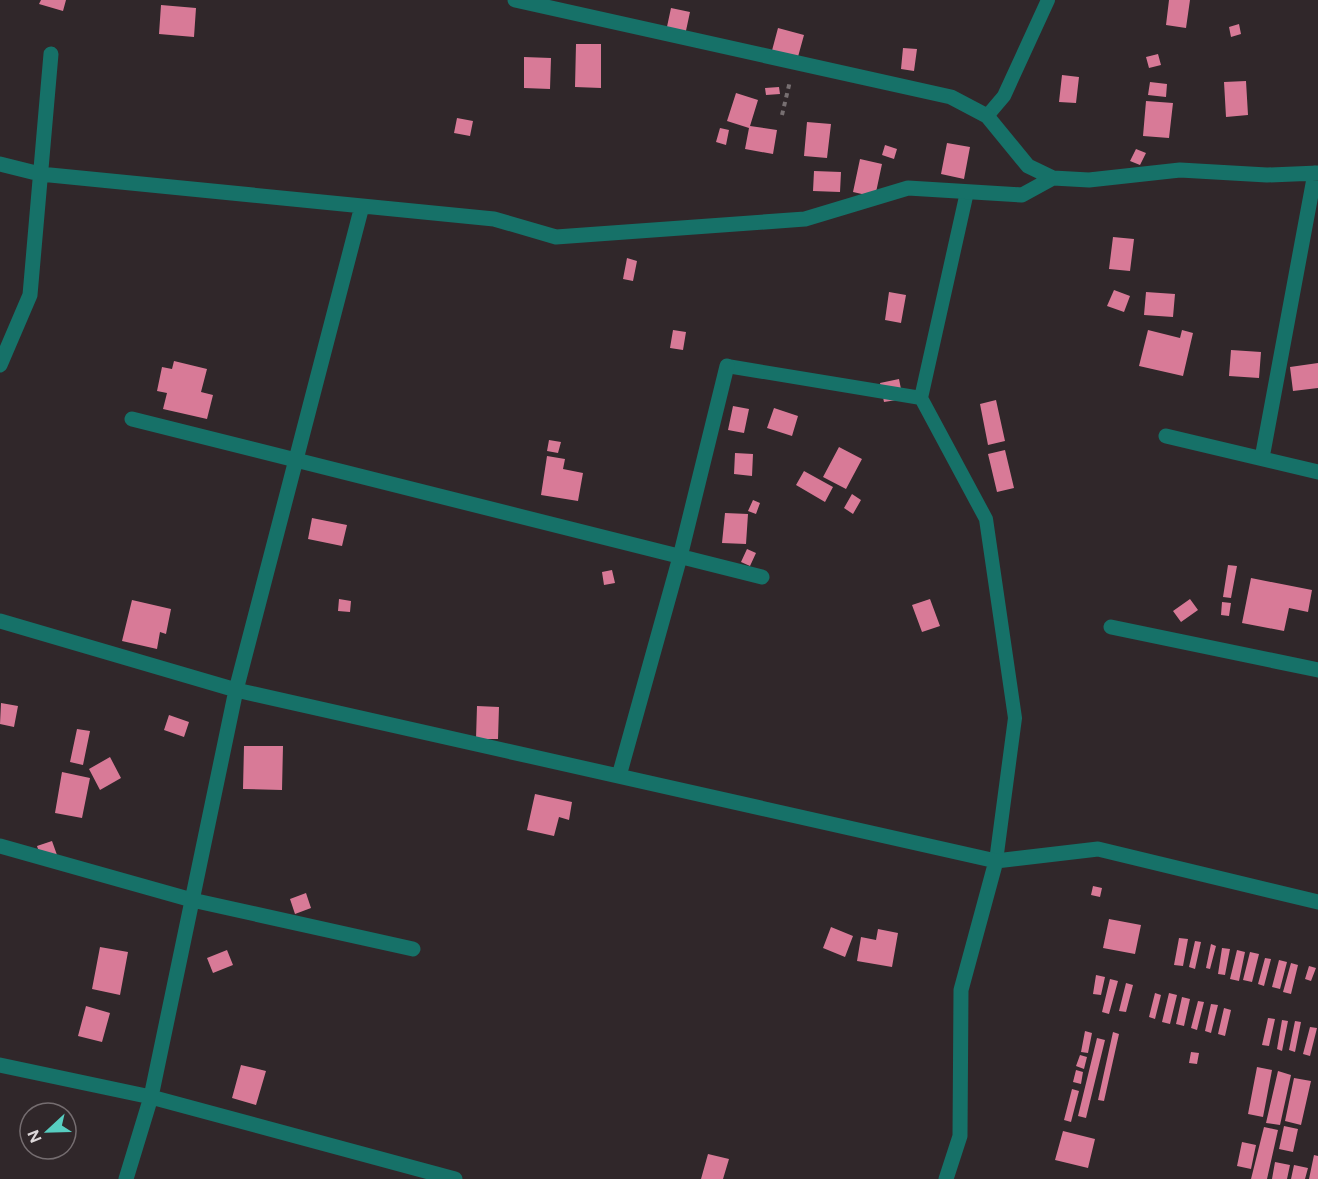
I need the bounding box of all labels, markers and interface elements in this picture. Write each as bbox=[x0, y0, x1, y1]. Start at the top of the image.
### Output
north arrow bbox=[18, 1101, 78, 1161]
text: N bbox=[23, 1127, 46, 1146]

